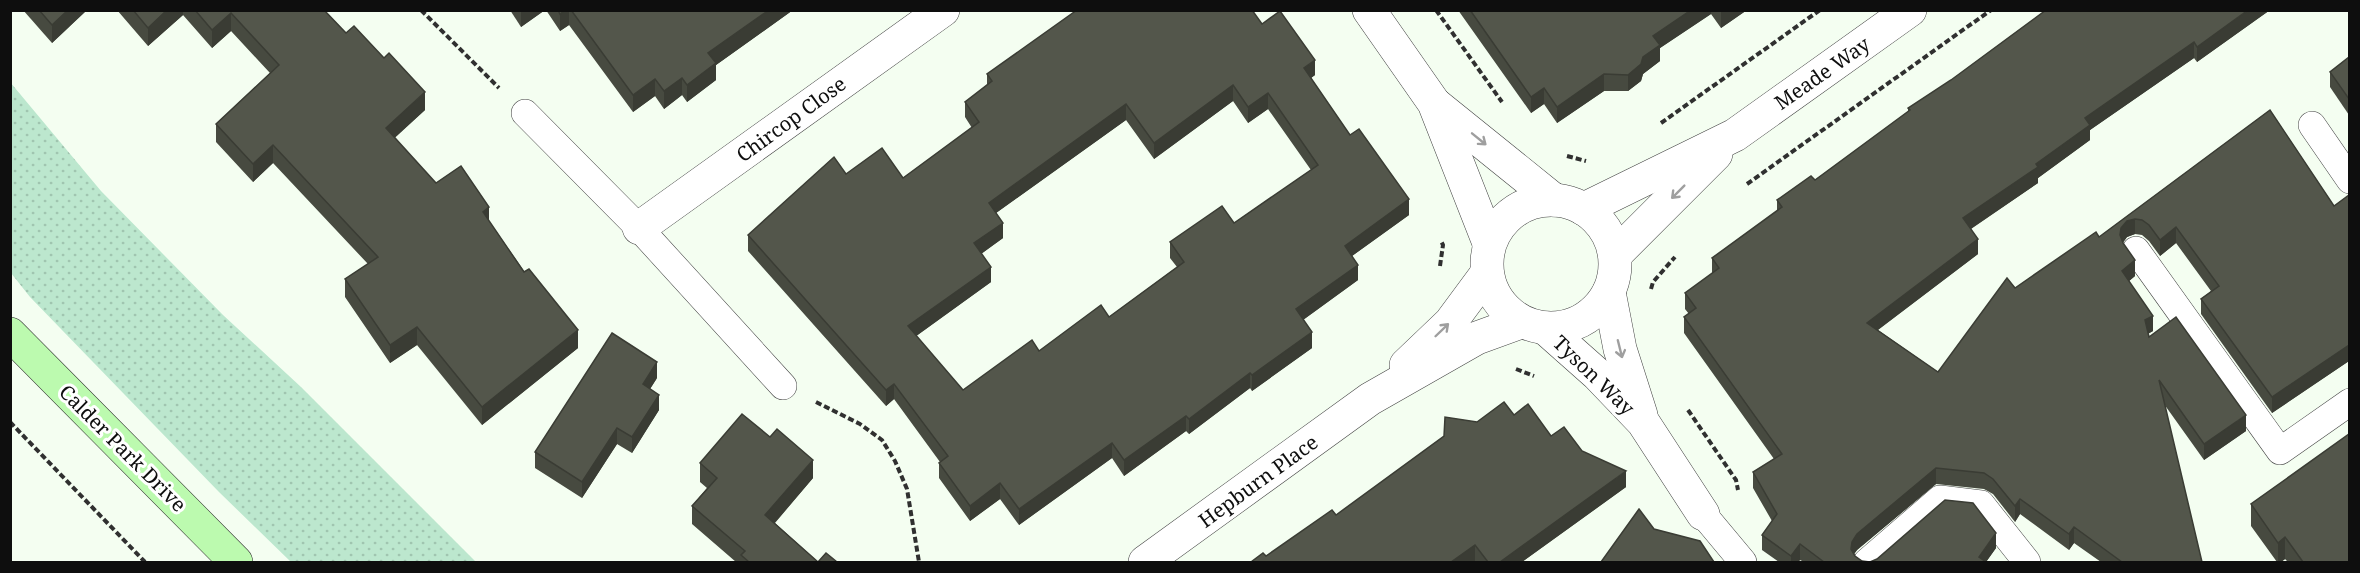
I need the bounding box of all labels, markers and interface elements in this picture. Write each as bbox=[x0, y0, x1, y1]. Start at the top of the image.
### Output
street label: Meade Way bbox=[1769, 30, 1876, 116]
street label: Chircop Close bbox=[731, 70, 851, 168]
one-way arrow bbox=[1471, 133, 1487, 146]
one-way arrow bbox=[1671, 184, 1686, 199]
one-way arrow bbox=[1435, 323, 1450, 337]
street label: Tyson Way bbox=[1547, 329, 1641, 421]
one-way arrow bbox=[1615, 340, 1627, 359]
street label: Calder Park Drive bbox=[53, 378, 193, 518]
street label: Hepburn Place bbox=[1193, 429, 1323, 533]

